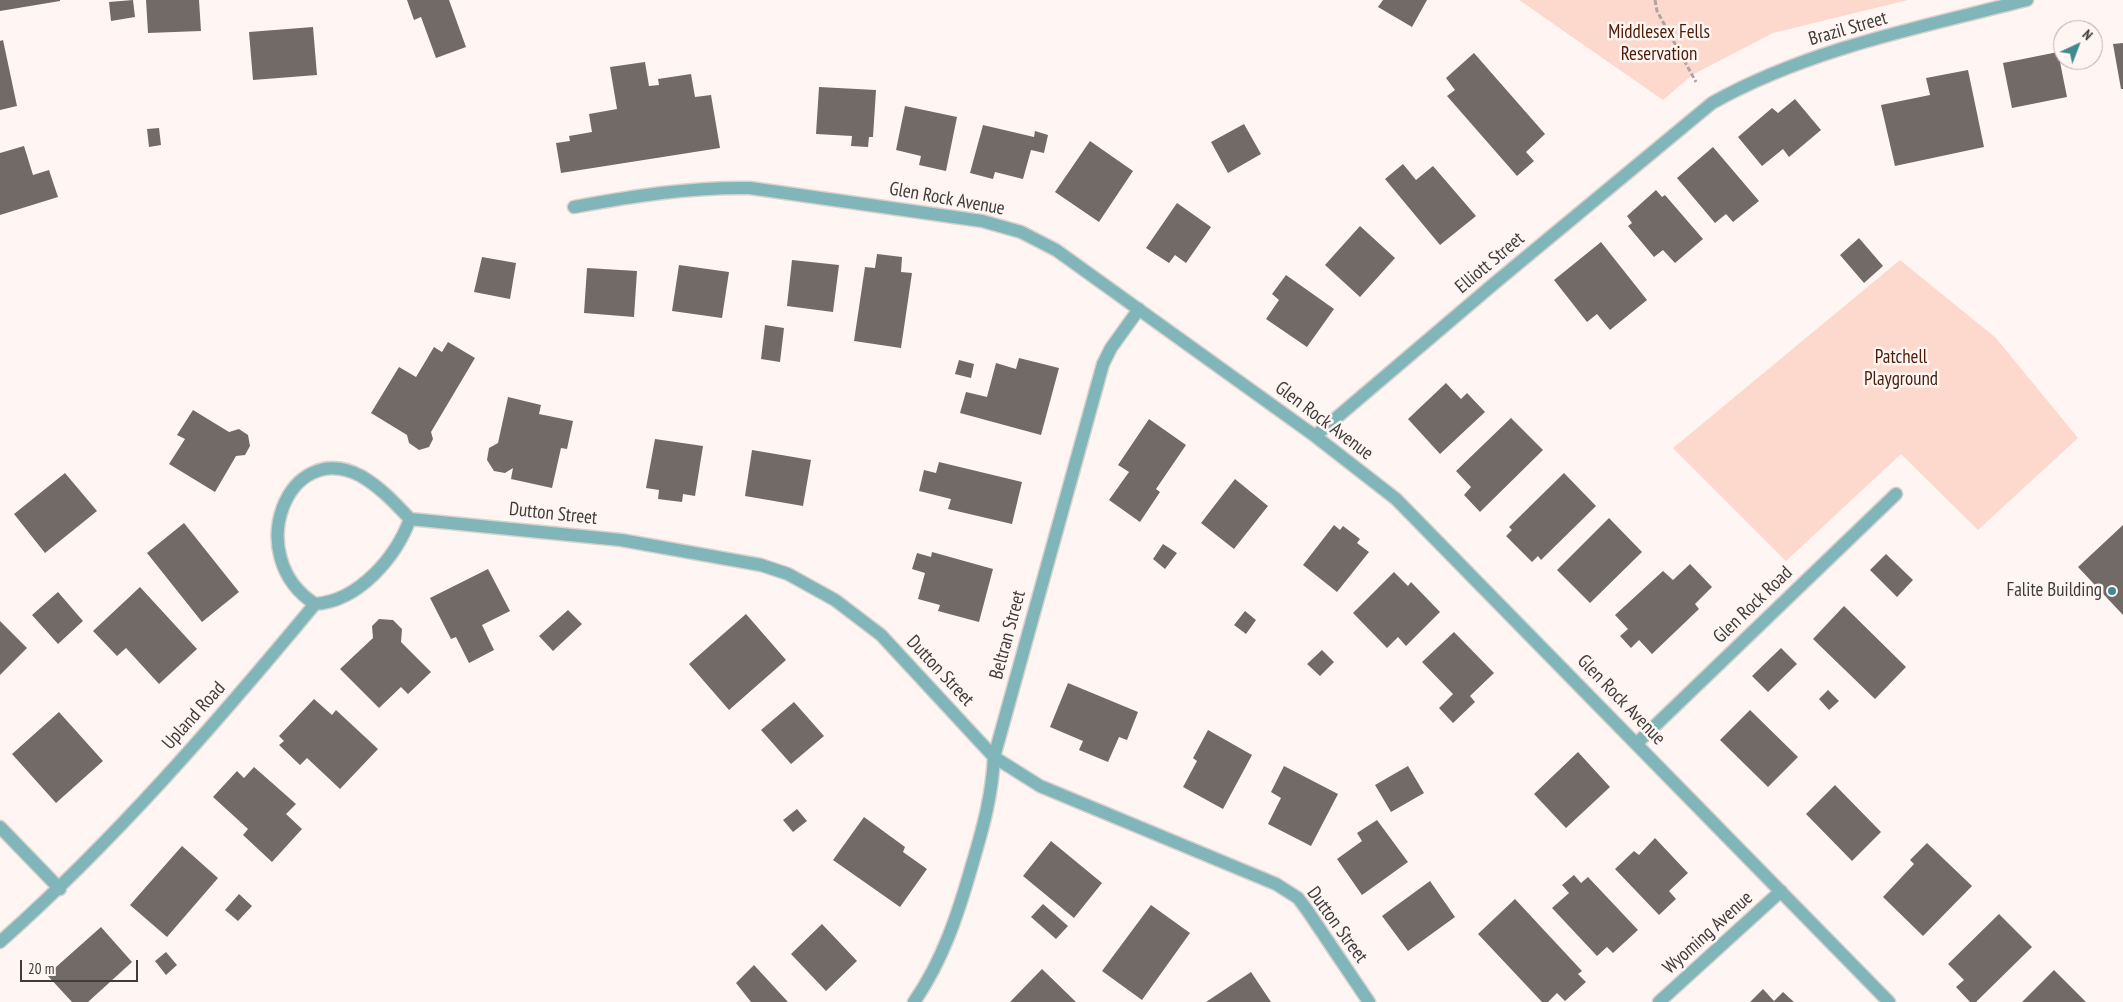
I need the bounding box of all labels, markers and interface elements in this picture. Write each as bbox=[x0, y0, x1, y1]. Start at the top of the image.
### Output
street label: Brazil Street bbox=[1806, 7, 1890, 51]
north arrow bbox=[2053, 20, 2103, 70]
park label: Middlesex Fells Reservation bbox=[1608, 22, 1710, 66]
text: N bbox=[2079, 26, 2096, 44]
street label: Glen Rock Avenue bbox=[888, 178, 1006, 220]
street label: Elliott Street bbox=[1451, 228, 1529, 298]
park label: Patchell Playground bbox=[1864, 347, 1938, 391]
street label: Glen Rock Avenue bbox=[1271, 377, 1377, 465]
street label: Dutton Street bbox=[508, 498, 598, 530]
street label: Glen Rock Road bbox=[1709, 562, 1797, 648]
place label: Falite Building bbox=[2006, 580, 2102, 602]
marker: Falite Building bbox=[2106, 585, 2118, 597]
street label: Beltran Street bbox=[985, 588, 1031, 682]
street label: Dutton Street bbox=[902, 631, 978, 711]
street label: Glen Rock Avenue bbox=[1572, 650, 1670, 750]
street label: Upland Road bbox=[158, 677, 230, 755]
street label: Dutton Street bbox=[1302, 883, 1372, 967]
street label: Wyoming Avenue bbox=[1658, 887, 1758, 979]
scale bar bbox=[22, 950, 140, 982]
text: 20 m bbox=[28, 959, 54, 978]

